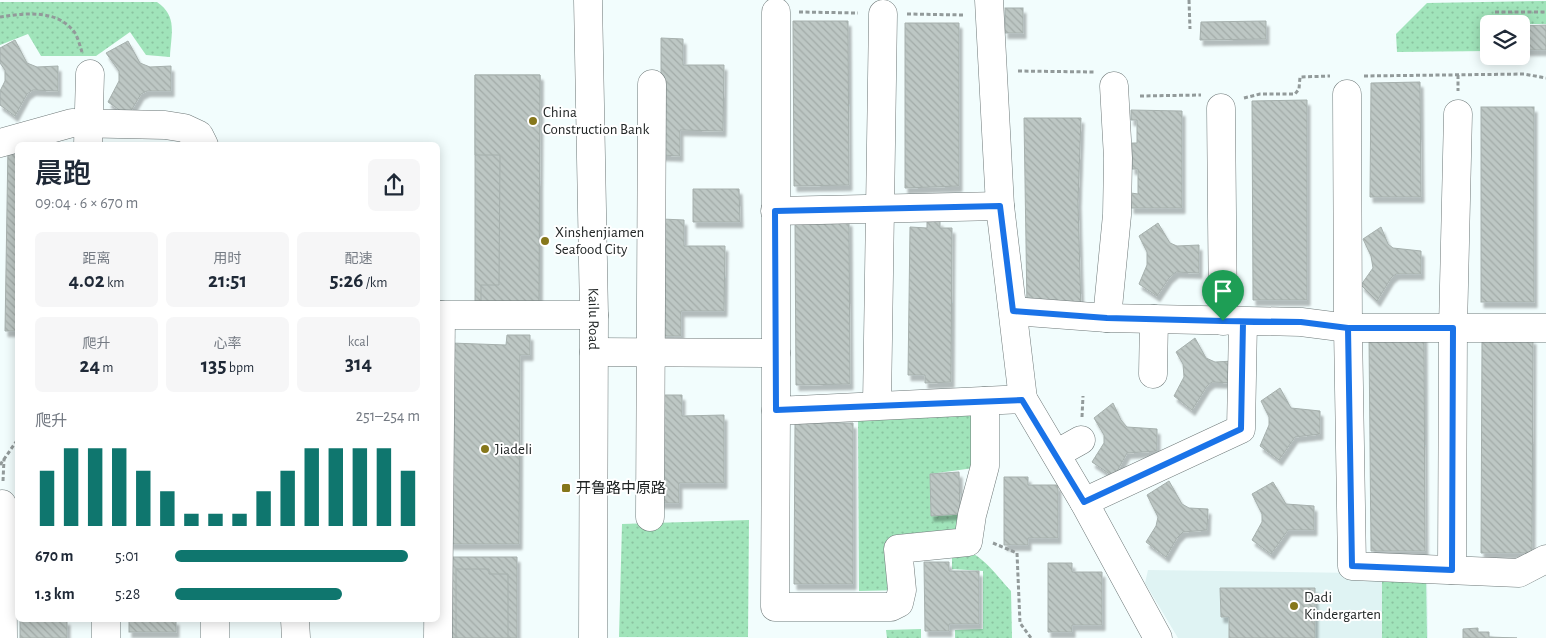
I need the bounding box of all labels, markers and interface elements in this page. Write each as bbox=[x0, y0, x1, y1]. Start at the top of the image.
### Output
map controls bbox=[1480, 15, 1530, 65]
button: layers bbox=[1480, 15, 1530, 65]
place label: China Construction Bank bbox=[543, 105, 649, 137]
marker: China Construction Bank bbox=[527, 115, 539, 127]
button: share bbox=[368, 159, 420, 211]
text: 晨跑 bbox=[35, 161, 91, 189]
text: 09:04 · 6 × 670 m bbox=[35, 195, 138, 211]
place label: Xinshenjiamen Seafood City bbox=[555, 225, 644, 257]
marker: Xinshenjiamen Seafood City bbox=[539, 235, 551, 247]
text: 距离 bbox=[83, 252, 111, 266]
text: 用时 bbox=[214, 252, 242, 266]
text: 配速 bbox=[345, 252, 373, 266]
text: 4.02 bbox=[68, 270, 105, 291]
text: 21:51 bbox=[208, 270, 247, 291]
text: 5:26 bbox=[330, 270, 364, 291]
pin bbox=[1202, 270, 1244, 321]
text: km bbox=[105, 276, 125, 290]
text: /km bbox=[364, 276, 387, 290]
icon: arrive bbox=[1209, 277, 1237, 305]
street label: Kailu Road bbox=[586, 288, 602, 350]
text: kcal bbox=[348, 335, 369, 349]
text: 爬升 bbox=[83, 337, 111, 351]
text: 心率 bbox=[214, 337, 242, 351]
text: 314 bbox=[345, 353, 372, 374]
text: 24 bbox=[80, 355, 100, 376]
text: 135 bbox=[201, 355, 226, 376]
text: m bbox=[100, 361, 113, 375]
text: bpm bbox=[226, 361, 254, 375]
text: 251–254 m bbox=[356, 408, 420, 424]
text: 爬升 bbox=[35, 413, 67, 429]
place label: Jiadeli bbox=[495, 442, 532, 457]
marker: Jiadeli bbox=[479, 443, 491, 455]
place label: 开鲁路中原路 bbox=[576, 480, 666, 496]
marker: 开鲁路中原路 bbox=[560, 482, 572, 494]
text: 670 m bbox=[35, 548, 73, 564]
text: 5:01 bbox=[115, 548, 139, 564]
text: 1.3 km bbox=[35, 586, 75, 602]
text: 5:28 bbox=[115, 586, 140, 602]
place label: Dadi Kindergarten bbox=[1304, 590, 1381, 622]
marker: Dadi Kindergarten bbox=[1288, 600, 1300, 612]

